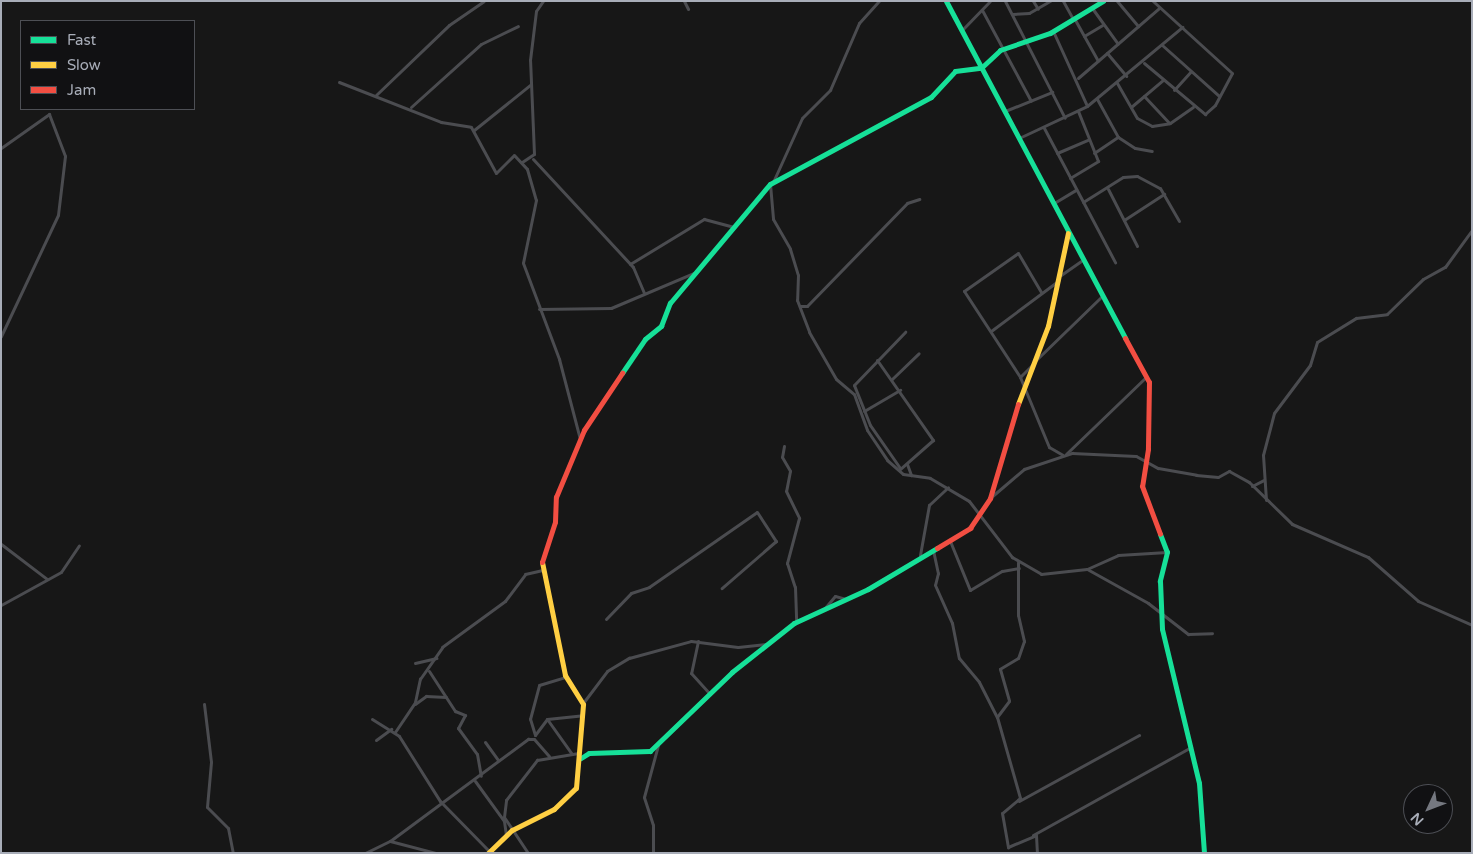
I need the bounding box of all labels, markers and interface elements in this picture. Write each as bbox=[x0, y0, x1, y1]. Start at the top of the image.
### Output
legend bbox=[20, 20, 195, 110]
text: Fast bbox=[67, 31, 96, 49]
text: Slow bbox=[67, 56, 101, 74]
text: Jam bbox=[67, 81, 96, 99]
north arrow bbox=[1403, 784, 1453, 834]
text: N bbox=[1407, 809, 1427, 829]

